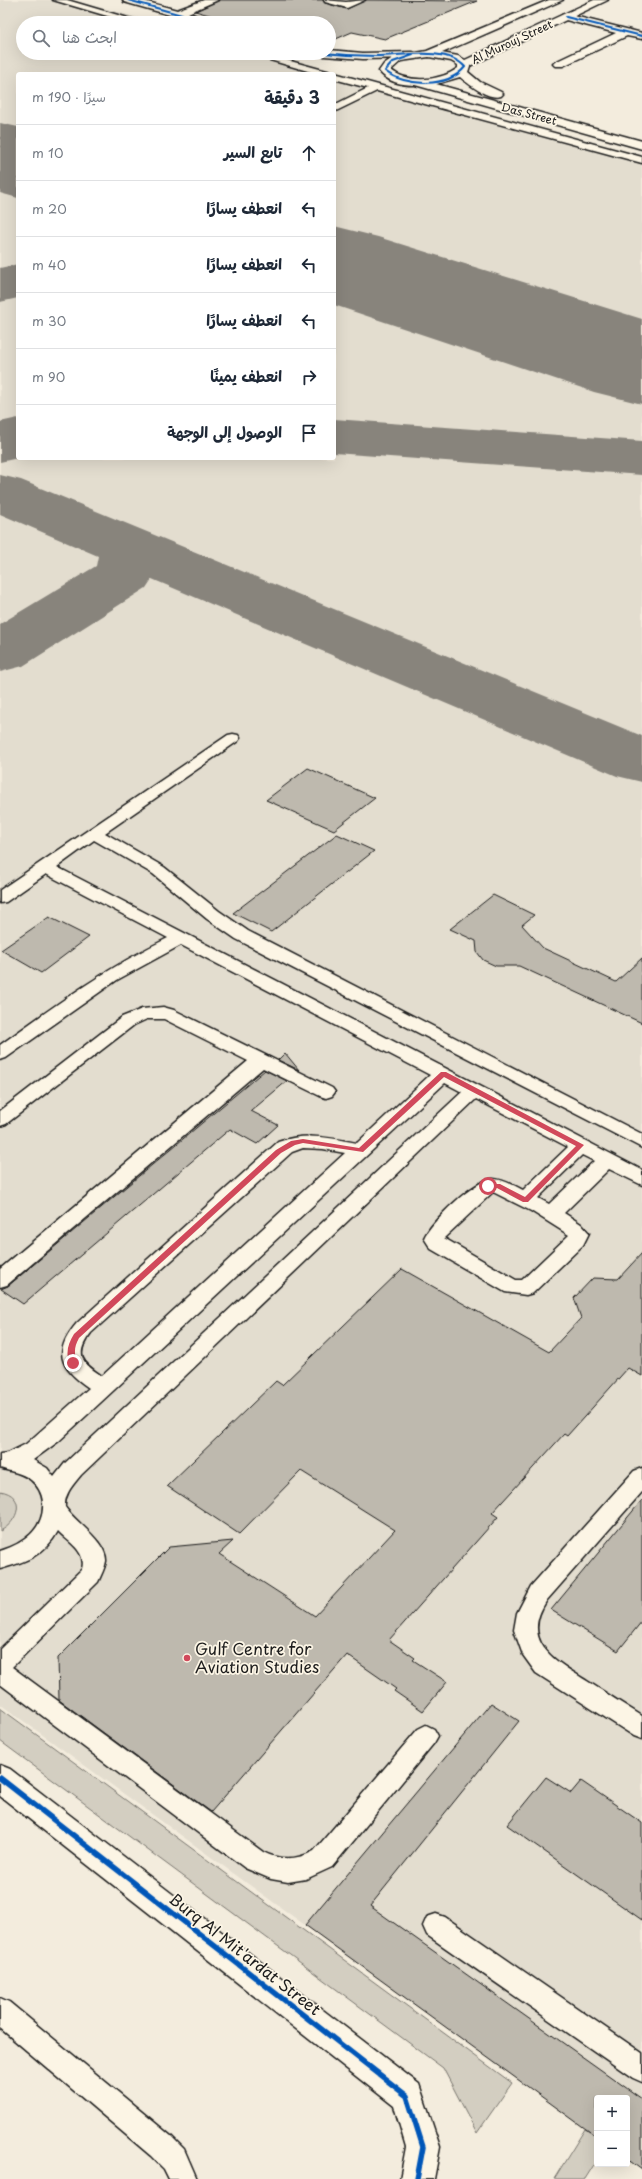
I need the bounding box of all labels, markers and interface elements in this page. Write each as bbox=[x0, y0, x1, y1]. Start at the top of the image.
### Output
street label: Al Murouj Street bbox=[468, 15, 556, 68]
search box bbox=[16, 16, 336, 60]
text: ابحث هنا bbox=[62, 25, 117, 48]
icon: search bbox=[30, 27, 52, 49]
text: 3 دقيقة bbox=[264, 84, 320, 110]
text: سيرًا · 190 m bbox=[32, 87, 106, 106]
street label: Das Street bbox=[500, 98, 559, 129]
text: تابع السير bbox=[224, 140, 282, 163]
icon: ahead bbox=[298, 142, 320, 164]
text: 10 m bbox=[32, 143, 63, 162]
text: انعطف يسارًا bbox=[206, 196, 282, 219]
icon: left bbox=[298, 198, 320, 220]
text: 20 m bbox=[32, 199, 67, 218]
text: انعطف يسارًا bbox=[206, 252, 282, 275]
icon: left bbox=[298, 254, 320, 276]
text: 40 m bbox=[32, 255, 66, 274]
text: انعطف يسارًا bbox=[206, 308, 282, 331]
icon: left bbox=[298, 310, 320, 332]
text: 30 m bbox=[32, 311, 66, 330]
text: انعطف يمينًا bbox=[210, 364, 282, 387]
icon: right bbox=[298, 366, 320, 388]
text: 90 m bbox=[32, 367, 65, 386]
text: الوصول إلى الوجهة bbox=[167, 420, 282, 443]
icon: arrive bbox=[298, 422, 320, 444]
route start bbox=[479, 1177, 497, 1195]
route end bbox=[64, 1354, 82, 1372]
place label: Gulf Centre for Aviation Studies bbox=[195, 1636, 319, 1678]
marker: Gulf Centre for Aviation Studies bbox=[182, 1653, 192, 1663]
street label: Burq Al Mit'ardat Street bbox=[165, 1886, 327, 2020]
map controls bbox=[594, 2095, 630, 2167]
button: + bbox=[594, 2095, 630, 2131]
button: − bbox=[594, 2131, 630, 2167]

